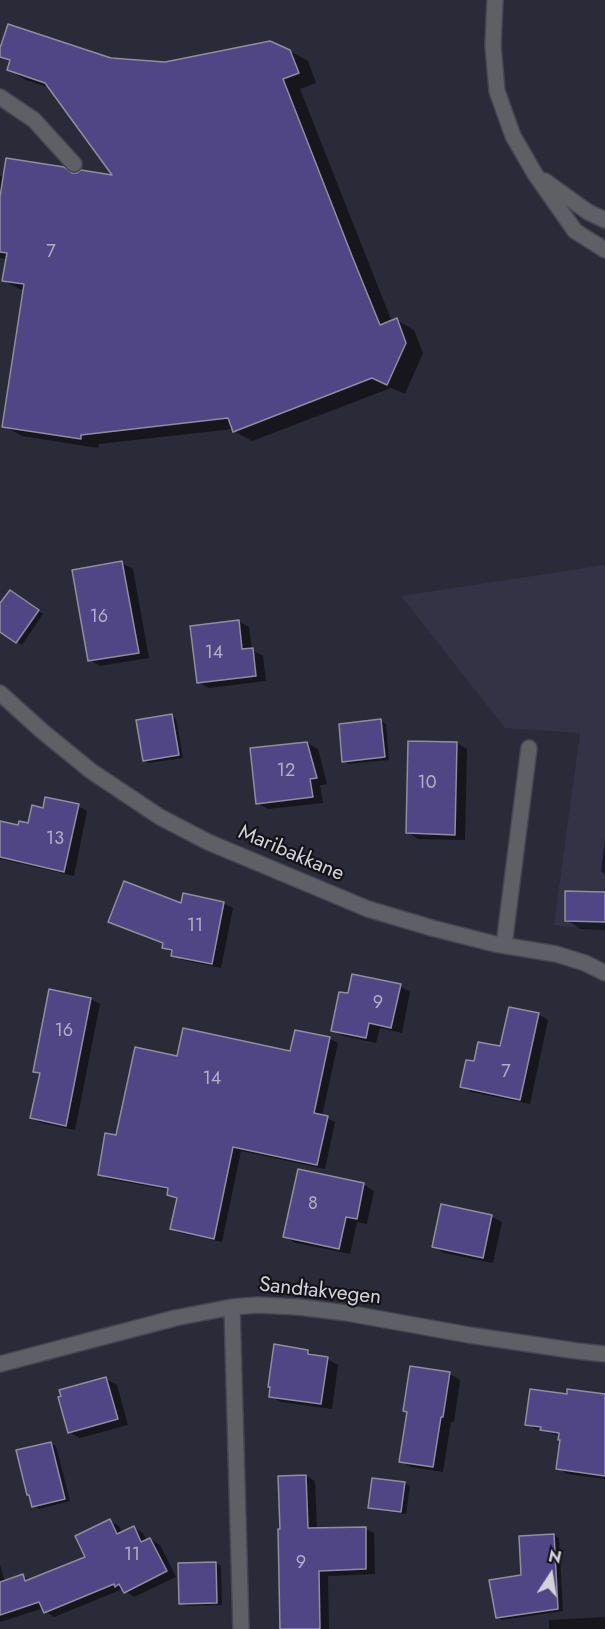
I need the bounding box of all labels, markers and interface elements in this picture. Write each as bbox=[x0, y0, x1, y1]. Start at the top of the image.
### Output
house number: 7 bbox=[46, 242, 56, 264]
house number: 16 bbox=[90, 607, 108, 629]
house number: 14 bbox=[205, 643, 223, 665]
house number: 12 bbox=[277, 761, 295, 783]
house number: 10 bbox=[418, 773, 436, 795]
street label: Maribakkane bbox=[234, 820, 348, 888]
house number: 13 bbox=[46, 829, 64, 851]
house number: 11 bbox=[187, 916, 203, 938]
house number: 9 bbox=[373, 993, 383, 1015]
house number: 16 bbox=[55, 1021, 73, 1043]
house number: 7 bbox=[501, 1062, 511, 1084]
house number: 14 bbox=[203, 1069, 221, 1091]
house number: 8 bbox=[308, 1194, 318, 1216]
street label: Sandtakvegen bbox=[258, 1273, 382, 1311]
text: N bbox=[546, 1544, 563, 1569]
house number: 11 bbox=[124, 1545, 140, 1567]
north arrow bbox=[521, 1545, 581, 1605]
house number: 9 bbox=[296, 1553, 306, 1575]

